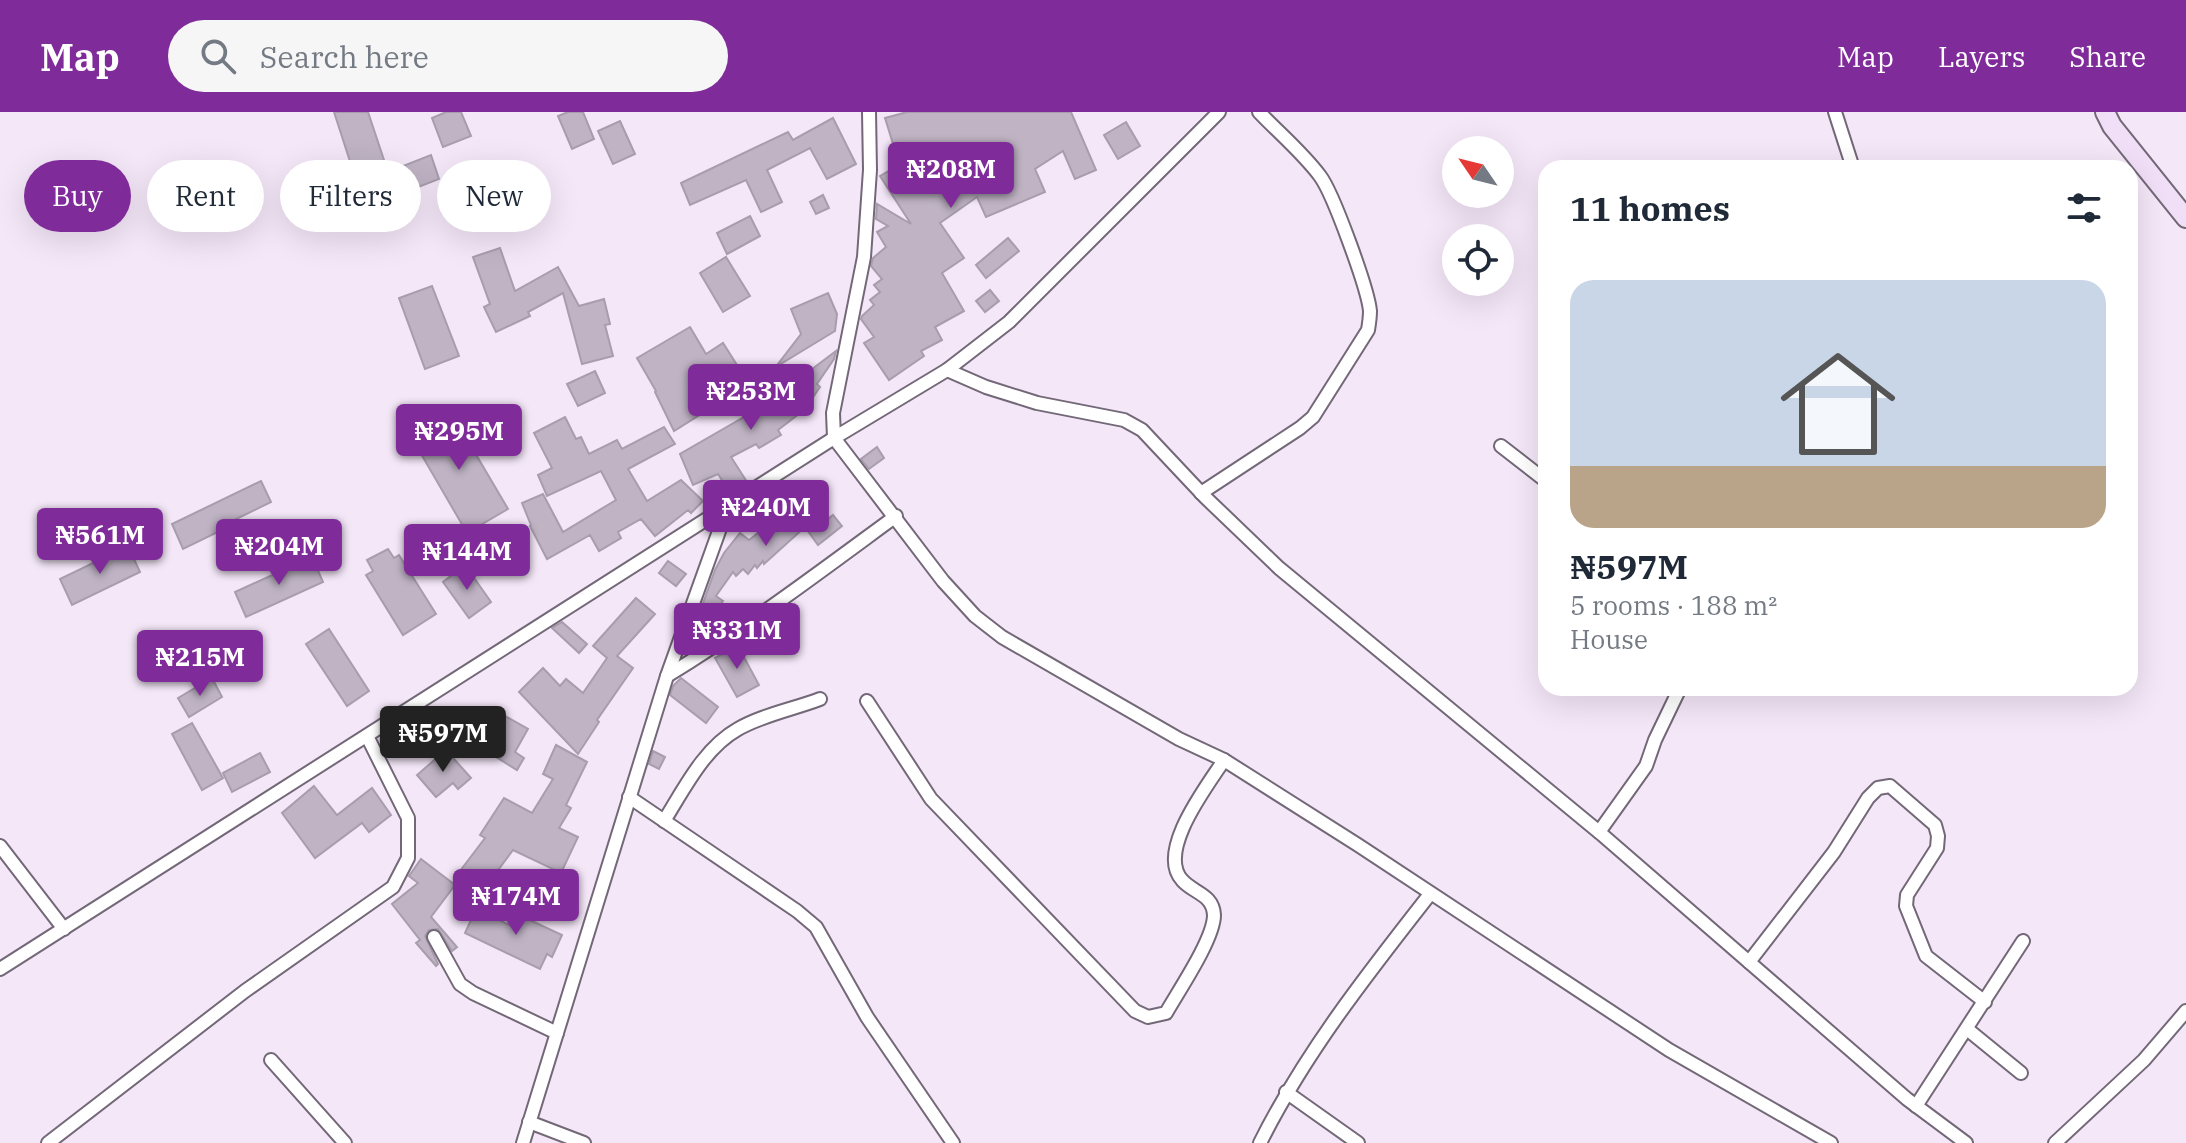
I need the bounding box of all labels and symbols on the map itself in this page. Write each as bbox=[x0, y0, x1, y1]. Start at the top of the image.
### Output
north arrow bbox=[1442, 136, 1514, 208]
pin: ₦208M bbox=[895, 142, 1007, 210]
pin: ₦253M bbox=[695, 364, 807, 432]
pin: ₦295M bbox=[403, 404, 515, 472]
pin: ₦240M bbox=[710, 480, 822, 548]
pin: ₦561M bbox=[44, 508, 156, 576]
pin: ₦204M bbox=[223, 519, 335, 587]
pin: ₦144M bbox=[411, 524, 523, 592]
pin: ₦331M bbox=[681, 603, 793, 671]
pin: ₦215M bbox=[144, 630, 256, 698]
pin: ₦597M bbox=[387, 706, 499, 774]
pin: ₦174M bbox=[460, 869, 572, 937]

